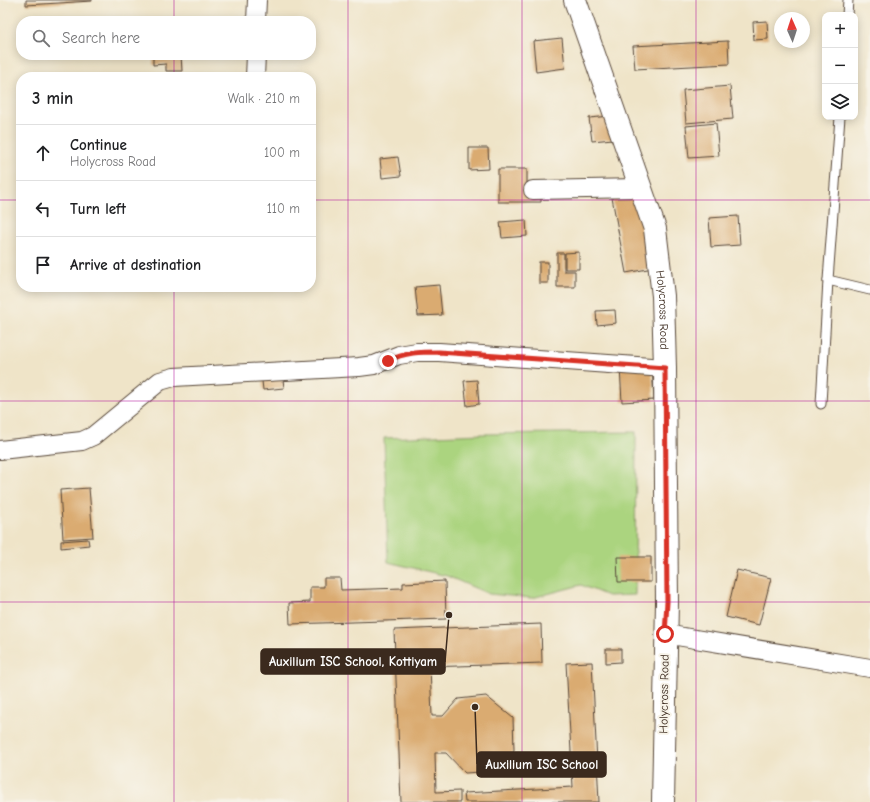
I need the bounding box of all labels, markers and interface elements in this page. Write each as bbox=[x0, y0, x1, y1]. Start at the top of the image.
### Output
north arrow bbox=[774, 12, 810, 48]
map controls bbox=[822, 12, 858, 120]
button: + bbox=[822, 12, 858, 48]
search box bbox=[16, 16, 316, 60]
icon: search bbox=[30, 27, 52, 49]
text: Search here bbox=[62, 29, 140, 47]
button: − bbox=[822, 48, 858, 84]
button: layers bbox=[822, 84, 858, 120]
text: 3 min bbox=[32, 89, 73, 108]
text: Walk · 210 m bbox=[228, 91, 300, 106]
text: Continue bbox=[70, 136, 127, 154]
icon: ahead bbox=[32, 142, 54, 164]
text: 100 m bbox=[264, 145, 300, 160]
text: Holycross Road bbox=[70, 154, 156, 169]
icon: left bbox=[32, 198, 54, 220]
text: Turn left bbox=[70, 200, 126, 218]
text: 110 m bbox=[267, 201, 300, 216]
icon: arrive bbox=[32, 254, 54, 276]
text: Arrive at destination bbox=[70, 256, 201, 274]
street label: Holycross Road bbox=[653, 270, 671, 350]
route end bbox=[379, 352, 397, 370]
route start bbox=[656, 625, 674, 643]
callout: Auxilium ISC School, Kottiyam bbox=[261, 649, 445, 674]
text: Auxilium ISC School, Kottiyam bbox=[269, 654, 437, 669]
street label: Holycross Road bbox=[656, 654, 672, 734]
callout: Auxilium ISC School bbox=[477, 752, 606, 777]
text: Auxilium ISC School bbox=[486, 757, 598, 772]

